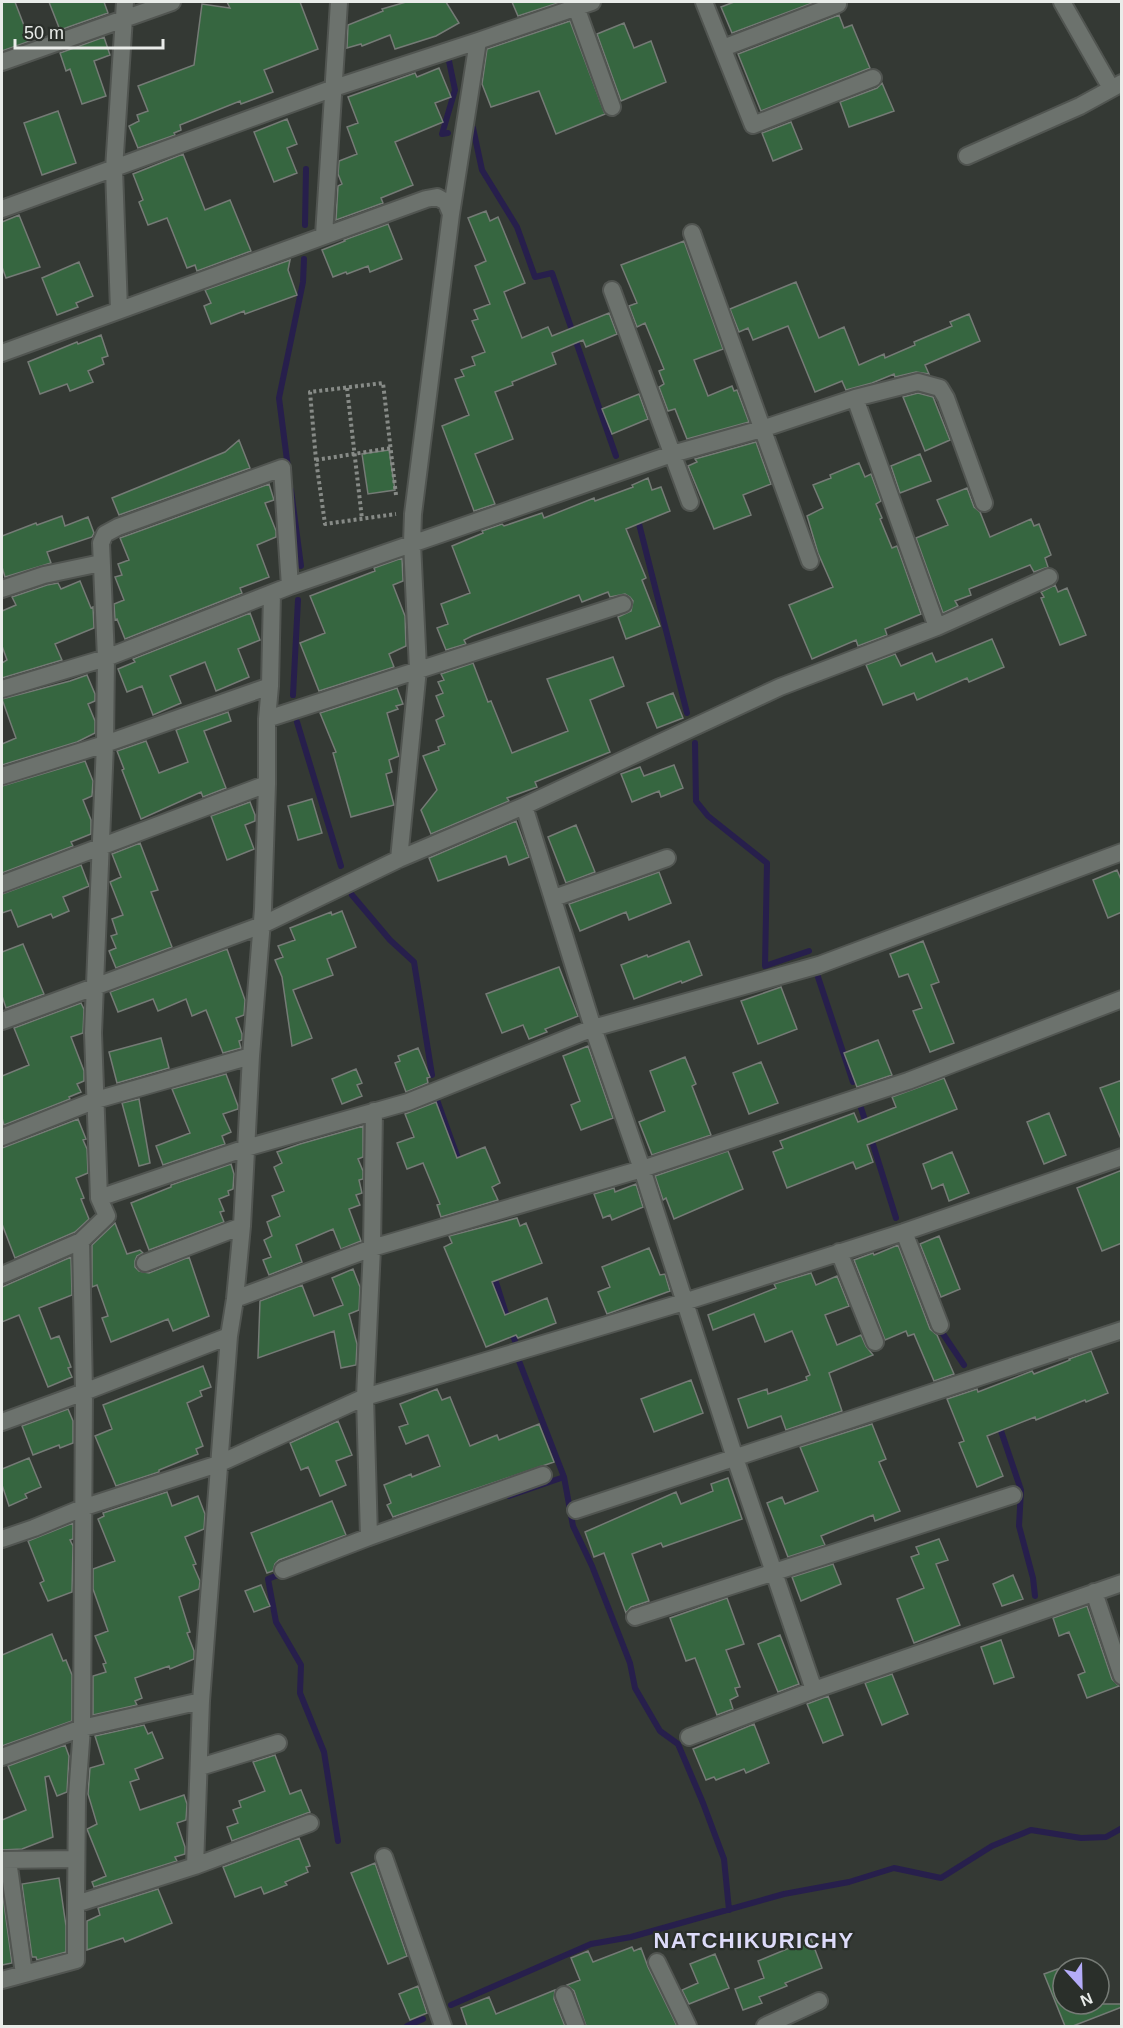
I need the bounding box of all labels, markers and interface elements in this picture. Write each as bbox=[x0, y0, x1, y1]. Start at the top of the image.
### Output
scale bar bbox=[15, 12, 164, 50]
text: 50 m bbox=[24, 23, 64, 43]
district label: NATCHIKURICHY bbox=[653, 1928, 855, 1953]
north arrow bbox=[1051, 1956, 1111, 2016]
text: N bbox=[1078, 1989, 1095, 2009]

